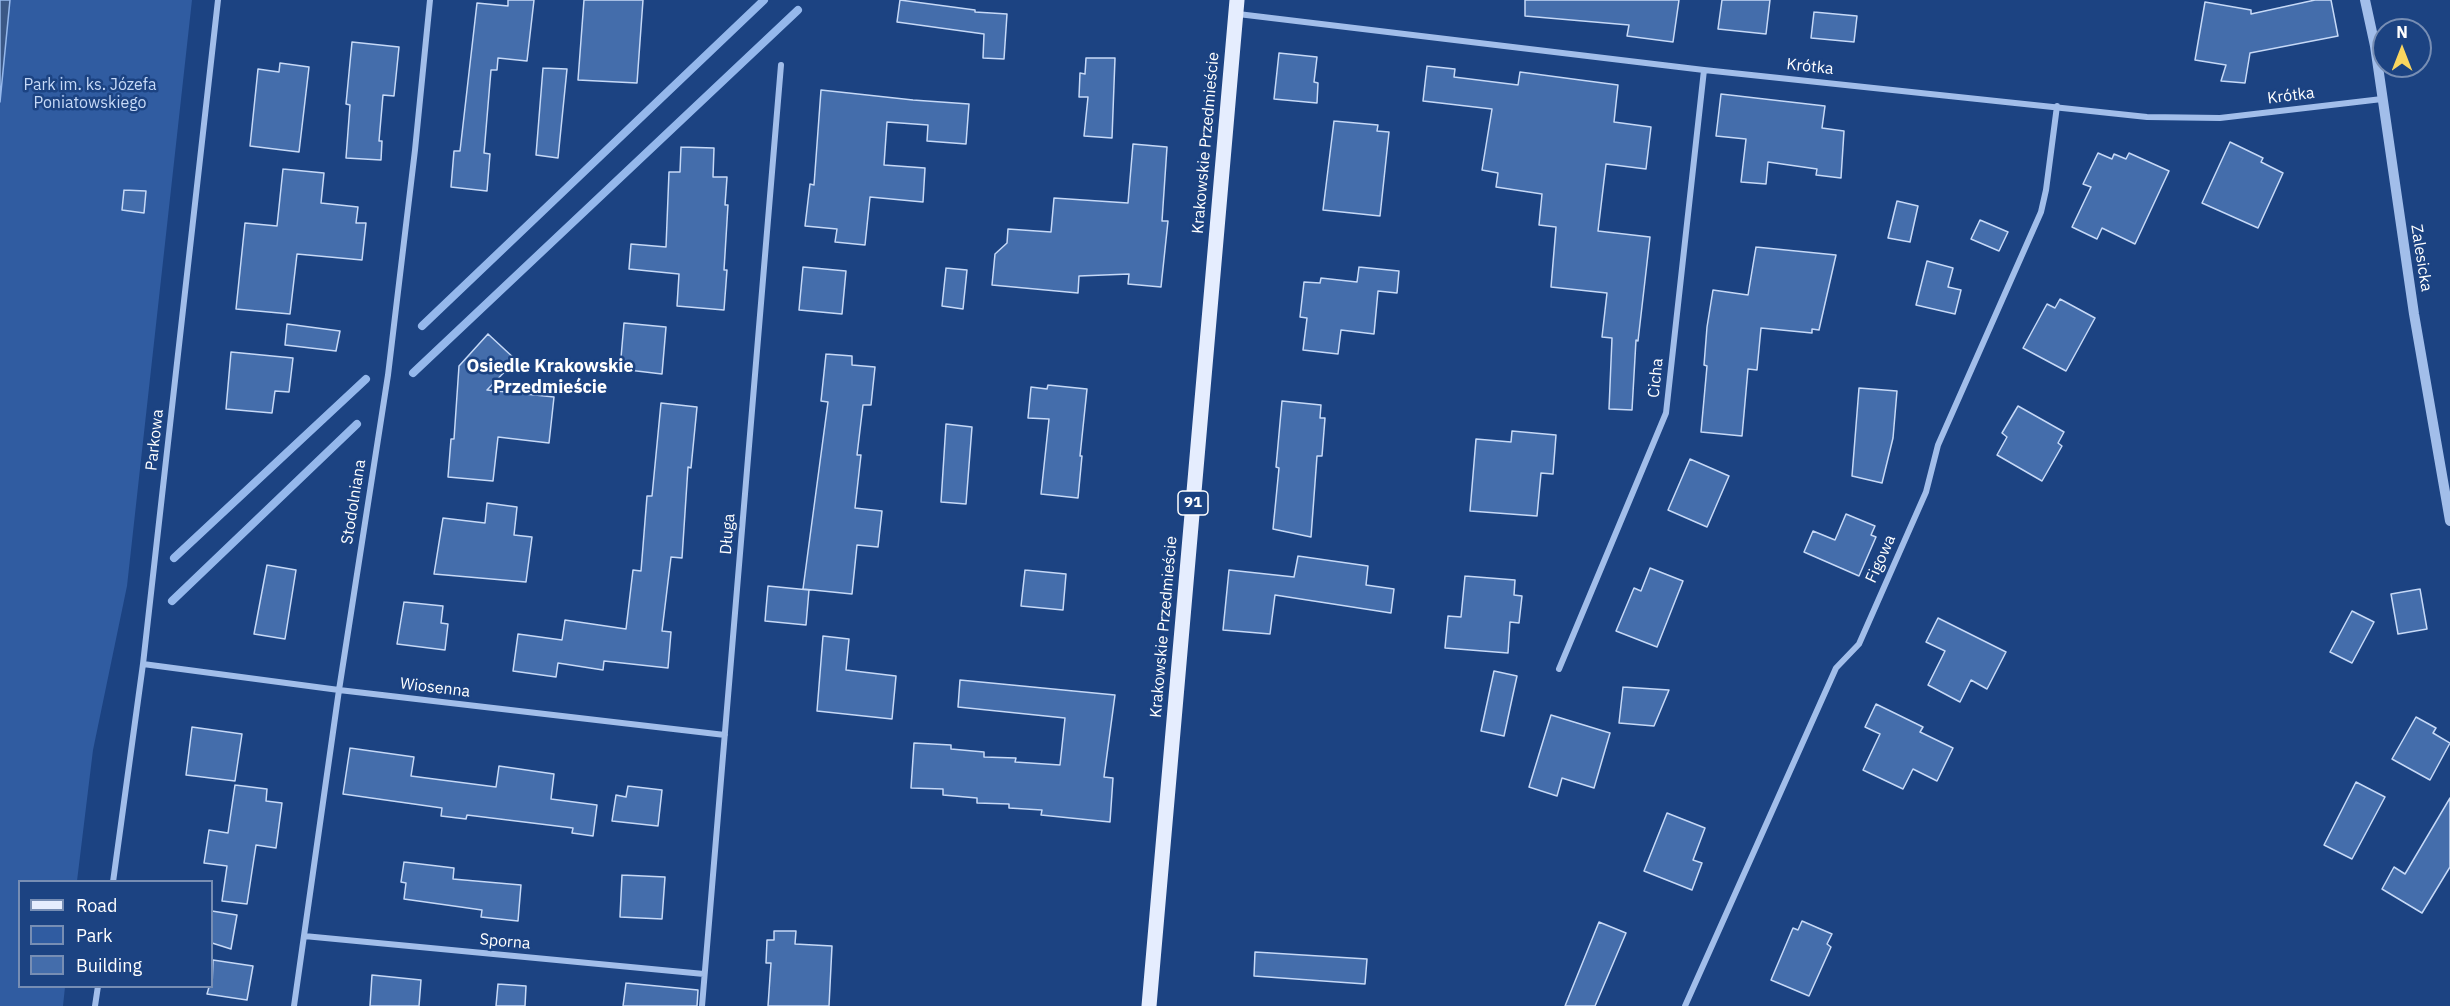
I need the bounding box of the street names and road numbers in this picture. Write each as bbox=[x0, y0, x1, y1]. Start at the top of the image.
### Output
street label: Krakowskie Przedmieście bbox=[1188, 51, 1224, 235]
street label: Krótka bbox=[1786, 55, 1834, 79]
street label: Krótka bbox=[2266, 84, 2316, 108]
street label: Zalesicka bbox=[2406, 223, 2436, 293]
street label: Cicha bbox=[1644, 357, 1668, 399]
street label: Parkowa bbox=[142, 408, 168, 472]
street label: Stodolniana bbox=[338, 458, 370, 546]
road number: 91 bbox=[1178, 491, 1208, 515]
street label: Długa bbox=[717, 513, 739, 555]
street label: Figowa bbox=[1862, 532, 1900, 586]
street label: Krakowskie Przedmieście bbox=[1146, 535, 1182, 719]
street label: Wiosenna bbox=[399, 674, 471, 702]
street label: Sporna bbox=[479, 930, 531, 954]

